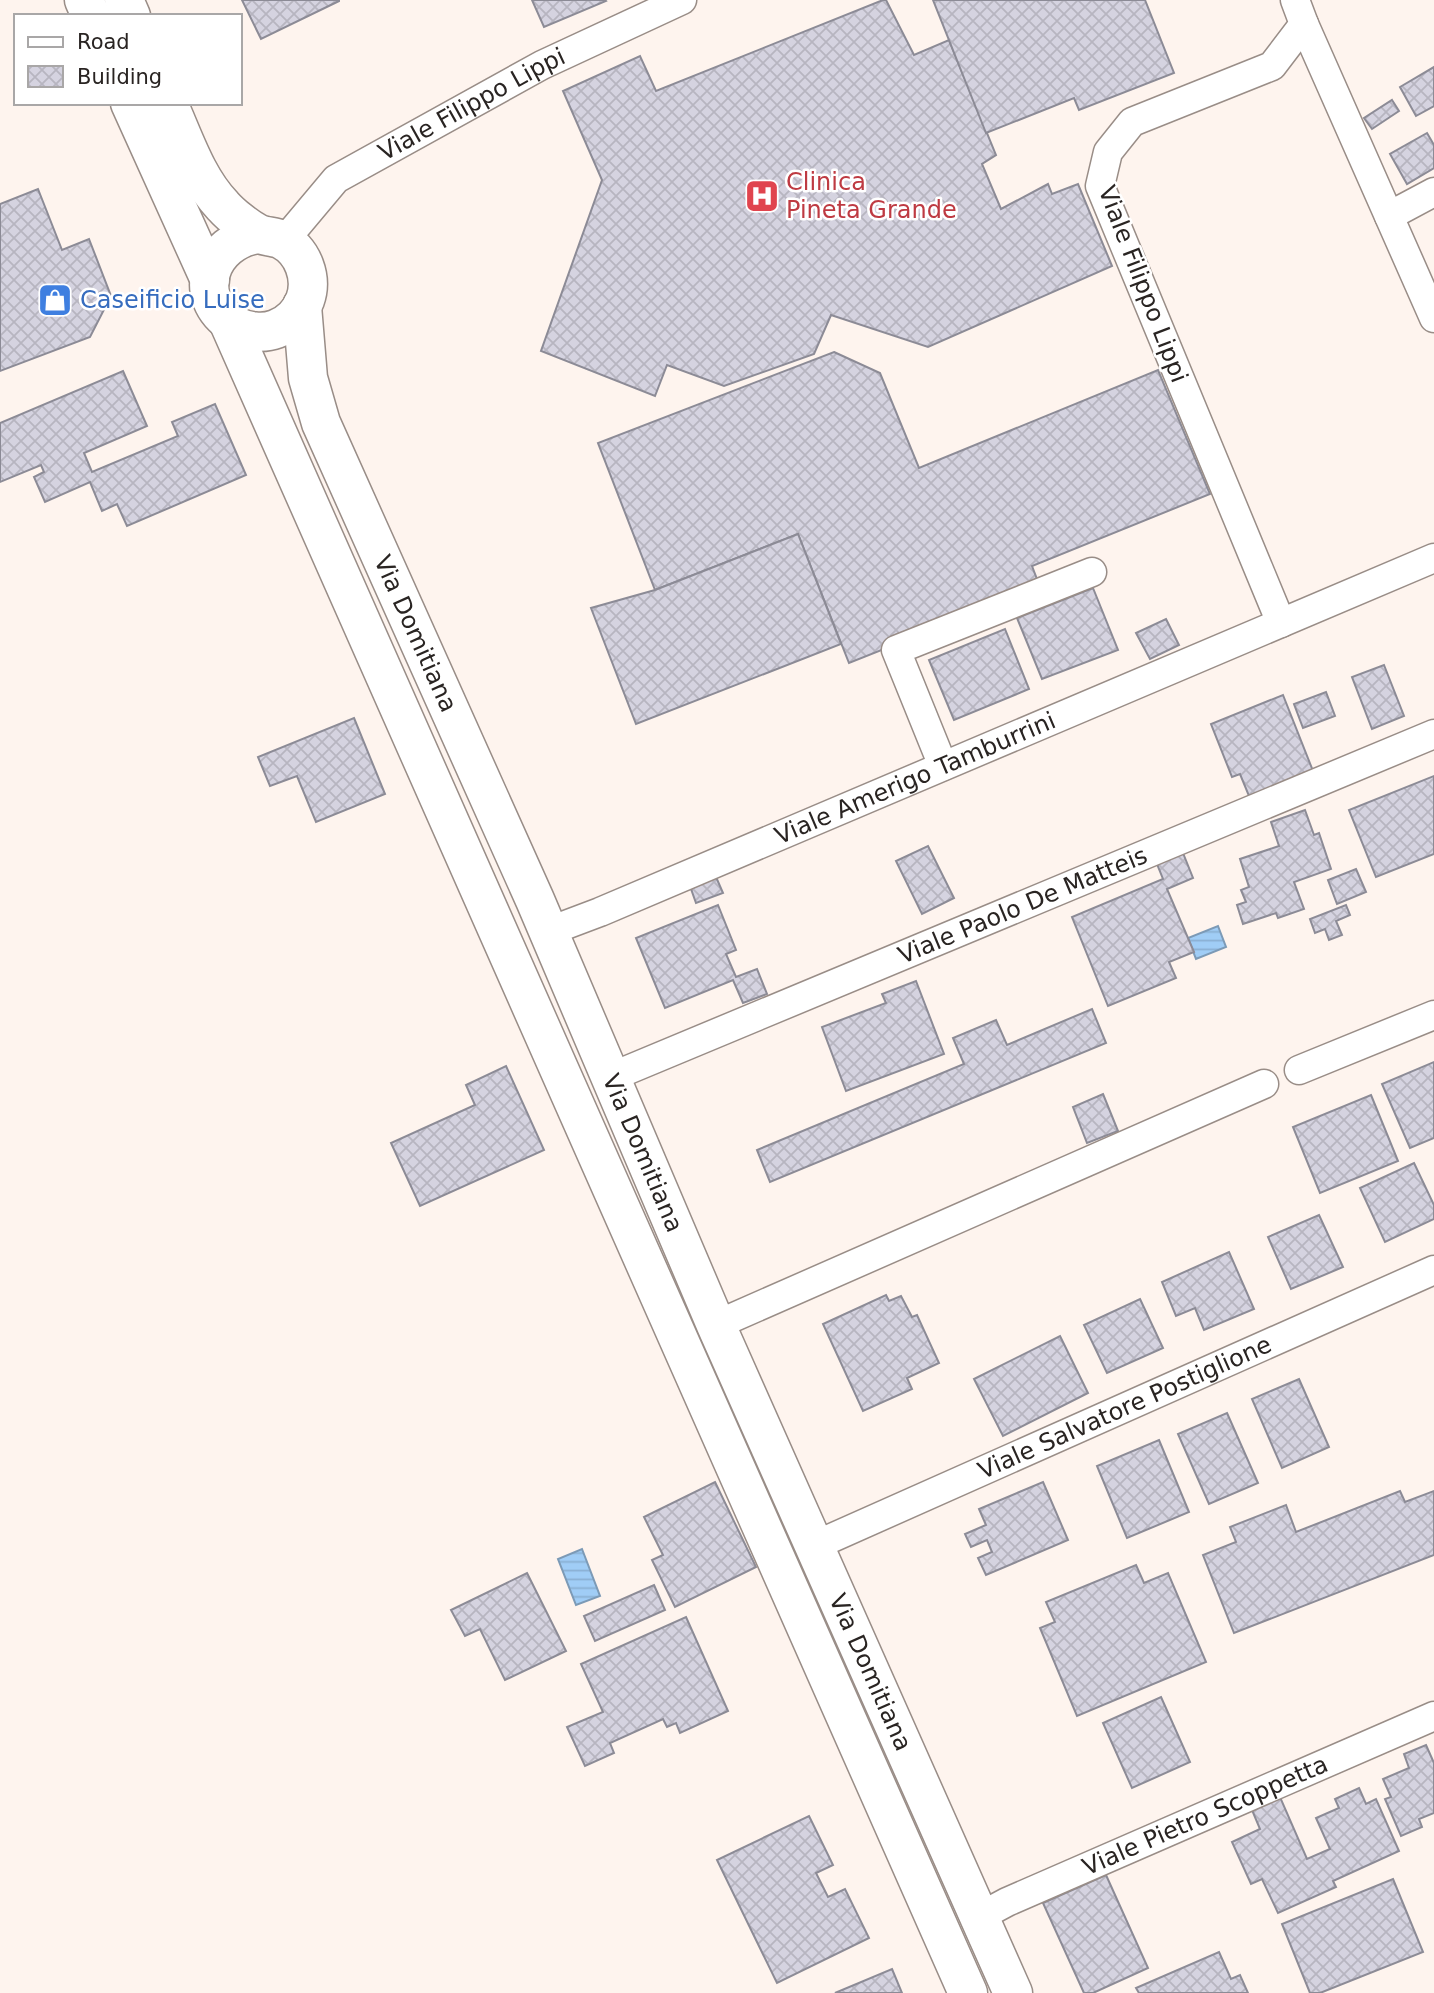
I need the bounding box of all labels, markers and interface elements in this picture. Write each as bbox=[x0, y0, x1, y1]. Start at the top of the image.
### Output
legend bbox=[14, 14, 242, 105]
text: Road bbox=[77, 30, 130, 54]
street label: Viale Filippo Lippi bbox=[374, 42, 570, 167]
text: Building bbox=[77, 65, 162, 89]
place label: Clinica Pineta Grande bbox=[786, 168, 957, 224]
hospital icon: Clinica Pineta Grande bbox=[743, 177, 781, 215]
street label: Viale Filippo Lippi bbox=[1093, 182, 1193, 386]
shop icon: Caseificio Luise bbox=[36, 281, 74, 319]
place label: Caseificio Luise bbox=[80, 286, 265, 314]
street label: Via Domitiana bbox=[368, 551, 463, 716]
street label: Viale Amerigo Tamburrini bbox=[771, 706, 1060, 850]
street label: Viale Paolo De Matteis bbox=[894, 841, 1151, 970]
street label: Via Domitiana bbox=[597, 1070, 689, 1236]
street label: Viale Salvatore Postiglione bbox=[974, 1330, 1276, 1485]
street label: Via Domitiana bbox=[823, 1590, 918, 1755]
street label: Viale Pietro Scoppetta bbox=[1078, 1750, 1332, 1881]

